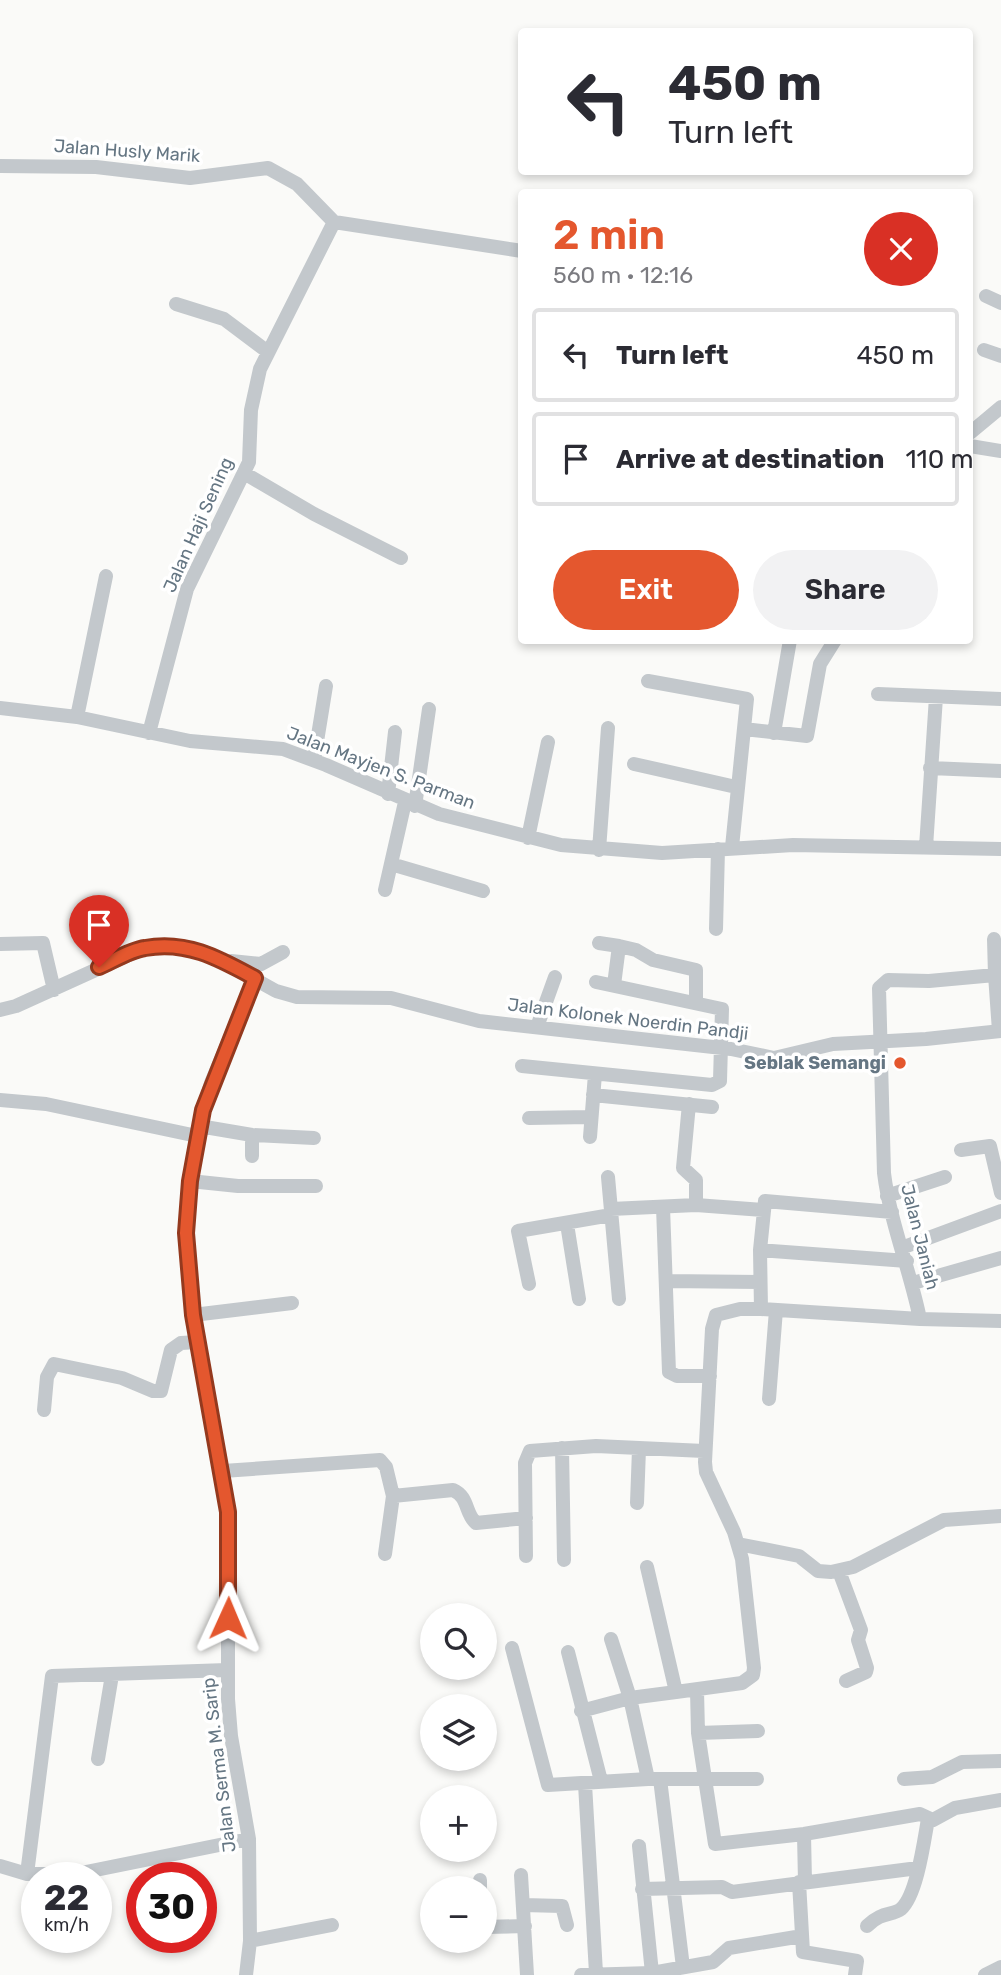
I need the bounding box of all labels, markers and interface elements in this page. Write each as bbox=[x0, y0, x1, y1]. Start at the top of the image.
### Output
text: 450 m bbox=[668, 54, 822, 112]
icon: left bbox=[553, 56, 644, 147]
text: Turn left bbox=[668, 113, 793, 151]
street label: Jalan Husly Marik bbox=[53, 135, 202, 167]
text: 2 min bbox=[553, 210, 665, 260]
button: close bbox=[864, 212, 938, 286]
text: 560 m · 12:16 bbox=[553, 261, 693, 289]
icon: left bbox=[557, 336, 595, 374]
text: Turn left bbox=[616, 340, 728, 371]
text: 450 m bbox=[856, 340, 934, 371]
icon: arrive bbox=[557, 440, 595, 478]
text: Arrive at destination bbox=[616, 444, 884, 475]
text: 110 m bbox=[905, 444, 974, 475]
street label: Jalan Haji Sening bbox=[158, 454, 238, 596]
button: Exit bbox=[553, 550, 739, 630]
button: Share bbox=[753, 550, 938, 630]
street label: Jalan Mayjen S. Parman bbox=[284, 722, 478, 814]
pin bbox=[69, 895, 129, 967]
icon: arrive bbox=[80, 906, 118, 944]
street label: Jalan Kolonek Noerdin Pandji bbox=[506, 993, 750, 1045]
place label: Seblak Semangi bbox=[744, 1052, 886, 1074]
marker: Seblak Semangi bbox=[892, 1055, 908, 1071]
street label: Jalan Janiah bbox=[896, 1182, 944, 1292]
position arrow bbox=[191, 1581, 265, 1655]
map controls bbox=[420, 1603, 497, 1953]
button: search bbox=[420, 1603, 497, 1680]
street label: Jalan Serma M. Sarip bbox=[197, 1677, 241, 1853]
button: layers bbox=[420, 1694, 497, 1771]
button: + bbox=[420, 1785, 497, 1862]
speed limit sign: 30 bbox=[126, 1862, 217, 1953]
button: − bbox=[420, 1876, 497, 1953]
text: 22 bbox=[44, 1877, 89, 1919]
text: km/h bbox=[44, 1914, 89, 1936]

